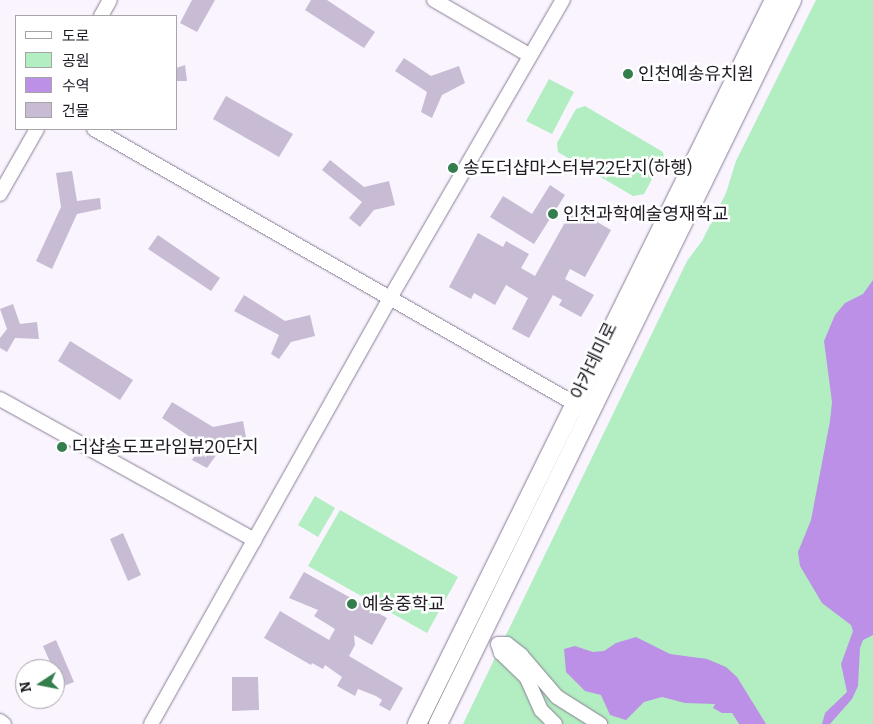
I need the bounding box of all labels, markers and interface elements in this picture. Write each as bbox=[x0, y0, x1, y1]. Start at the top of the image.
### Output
legend bbox=[15, 15, 178, 130]
text: 도로 bbox=[62, 27, 90, 45]
text: 공원 bbox=[62, 52, 90, 70]
place label: 인천예송유치원 bbox=[638, 63, 754, 85]
marker: 인천예송유치원 bbox=[622, 68, 634, 80]
text: 수역 bbox=[62, 77, 90, 95]
text: 건물 bbox=[62, 102, 90, 120]
place label: 송도더샵마스터뷰22단지(하행) bbox=[463, 157, 692, 179]
marker: 송도더샵마스터뷰22단지(하행) bbox=[447, 162, 459, 174]
place label: 인천과학예술영재학교 bbox=[563, 203, 729, 225]
marker: 인천과학예술영재학교 bbox=[547, 208, 559, 220]
street label: 아카데미로 bbox=[566, 319, 622, 403]
place label: 더샵송도프라임뷰20단지 bbox=[72, 436, 259, 458]
marker: 더샵송도프라임뷰20단지 bbox=[56, 441, 68, 453]
place label: 예송중학교 bbox=[362, 593, 445, 615]
marker: 예송중학교 bbox=[346, 598, 358, 610]
north arrow bbox=[15, 659, 65, 709]
text: N bbox=[16, 680, 35, 694]

